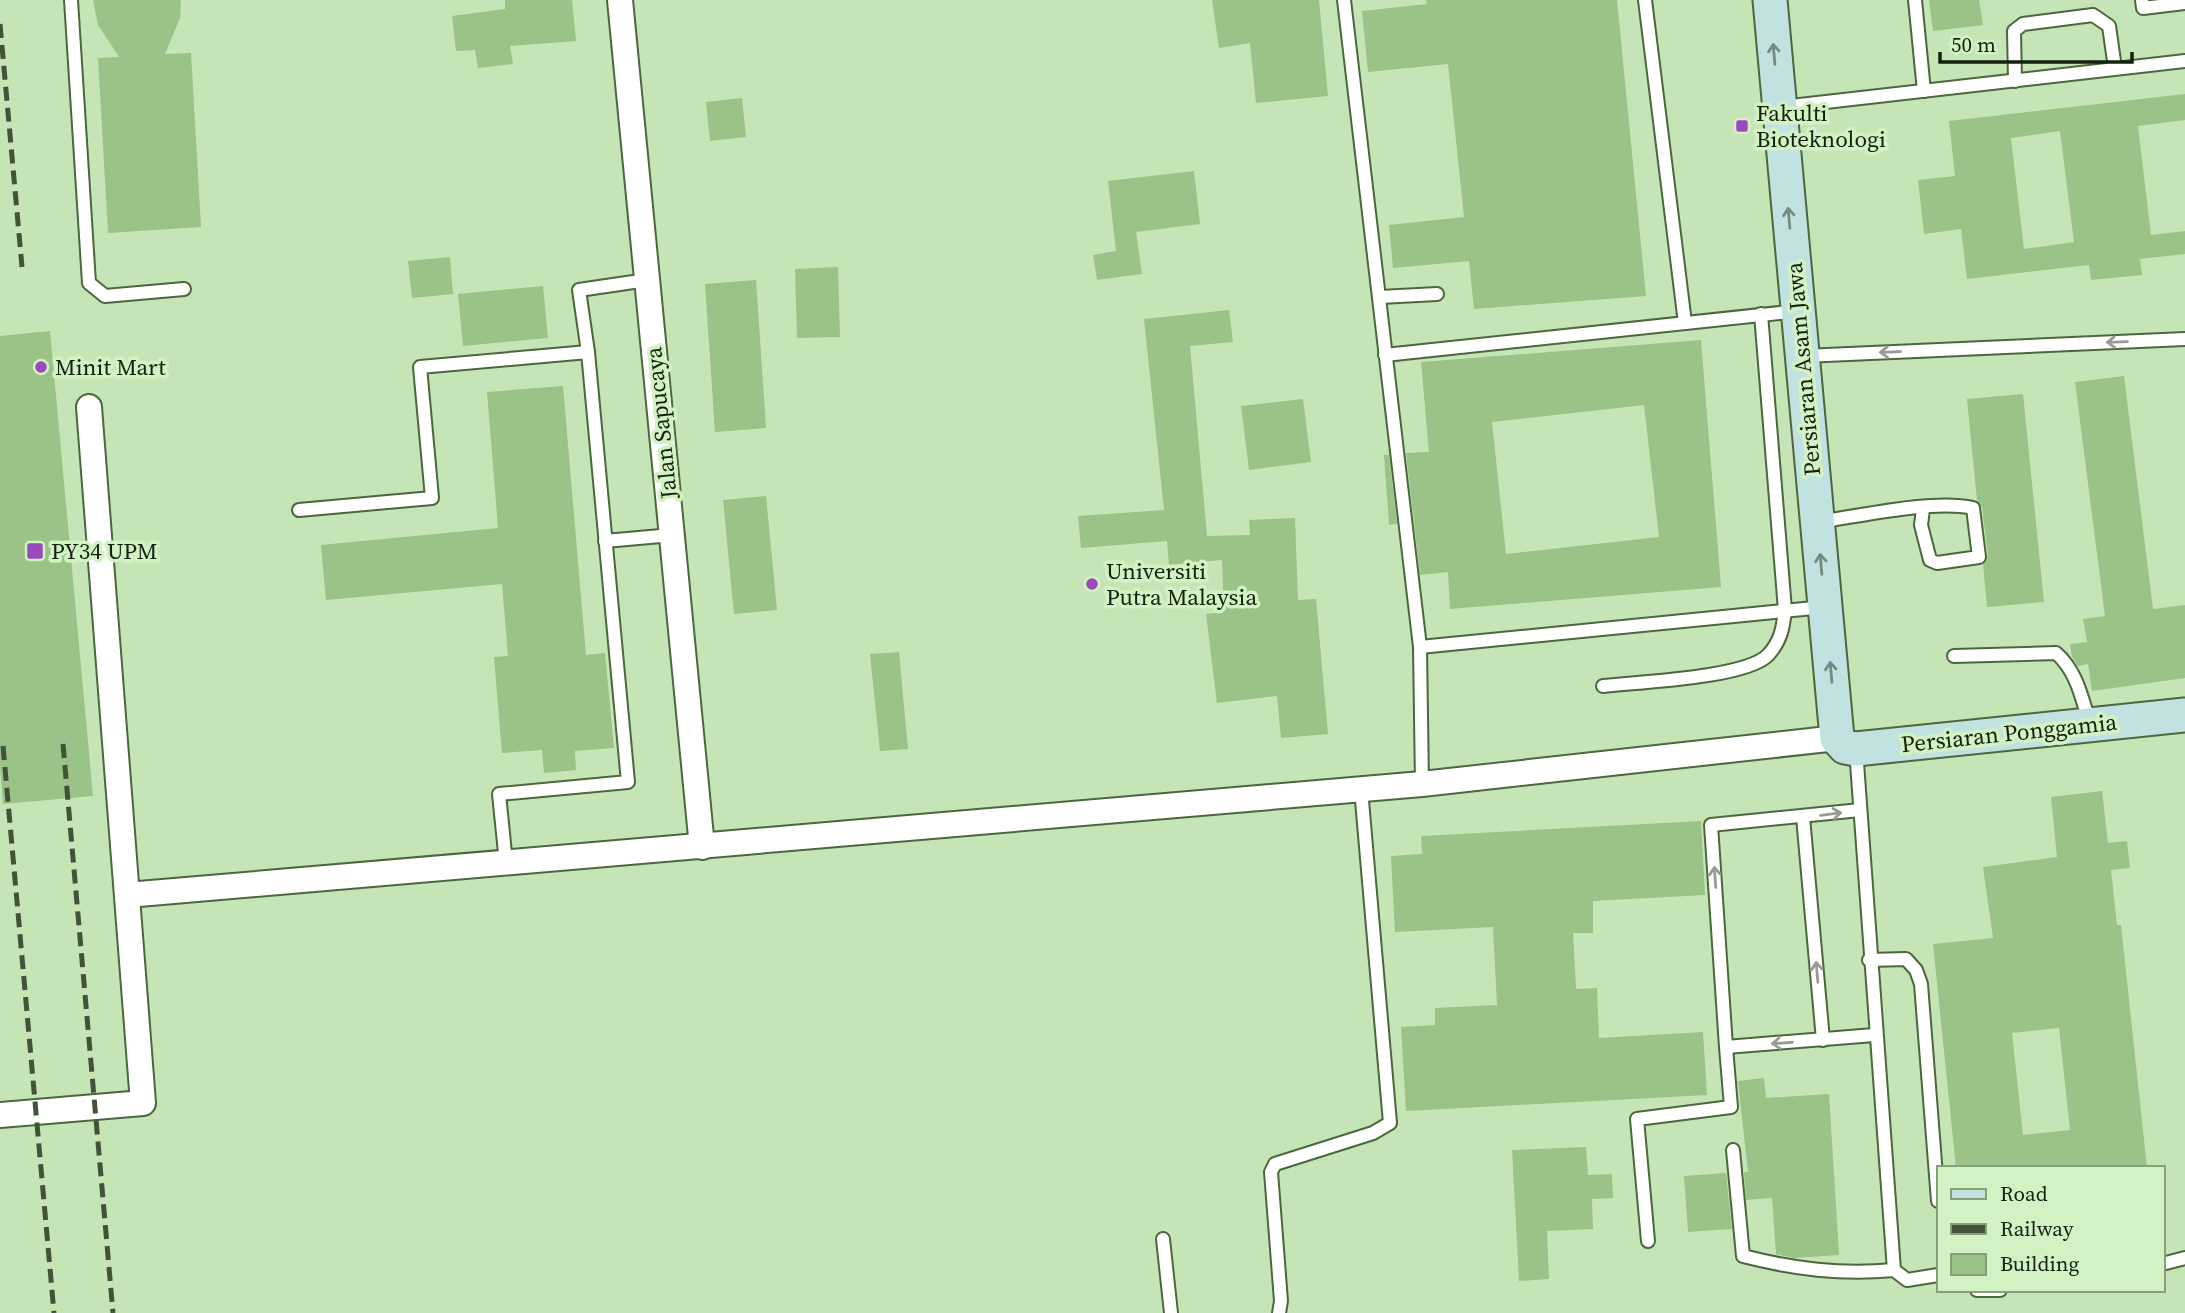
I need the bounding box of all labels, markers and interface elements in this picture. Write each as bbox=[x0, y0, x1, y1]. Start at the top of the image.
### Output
scale bar bbox=[1940, 21, 2132, 65]
text: 50 m bbox=[1951, 30, 1996, 59]
one-way arrow bbox=[1768, 43, 1781, 65]
place label: Fakulti Bioteknologi bbox=[1756, 97, 1886, 155]
marker: Fakulti Bioteknologi bbox=[1734, 118, 1750, 134]
one-way arrow bbox=[1783, 208, 1796, 230]
street label: Persiaran Asam Jawa bbox=[1778, 261, 1828, 477]
one-way arrow bbox=[2106, 336, 2129, 349]
street label: Jalan Sapucaya bbox=[637, 345, 685, 501]
one-way arrow bbox=[1878, 345, 1901, 358]
place label: Minit Mart bbox=[55, 351, 166, 383]
marker: Minit Mart bbox=[33, 359, 49, 375]
place label: PY34 UPM bbox=[51, 535, 158, 567]
marker: PY34 UPM bbox=[25, 541, 45, 561]
one-way arrow bbox=[1814, 553, 1827, 576]
place label: Universiti Putra Malaysia bbox=[1106, 555, 1257, 613]
marker: Universiti Putra Malaysia bbox=[1084, 576, 1100, 592]
one-way arrow bbox=[1824, 661, 1837, 684]
street label: Persiaran Ponggamia bbox=[1900, 706, 2119, 760]
one-way arrow bbox=[1819, 807, 1842, 820]
one-way arrow bbox=[1708, 865, 1721, 888]
one-way arrow bbox=[1810, 961, 1823, 983]
one-way arrow bbox=[1771, 1037, 1794, 1050]
legend bbox=[1937, 1166, 2164, 1292]
text: Road bbox=[2000, 1179, 2048, 1208]
text: Railway bbox=[2000, 1214, 2074, 1243]
text: Building bbox=[2000, 1249, 2079, 1278]

